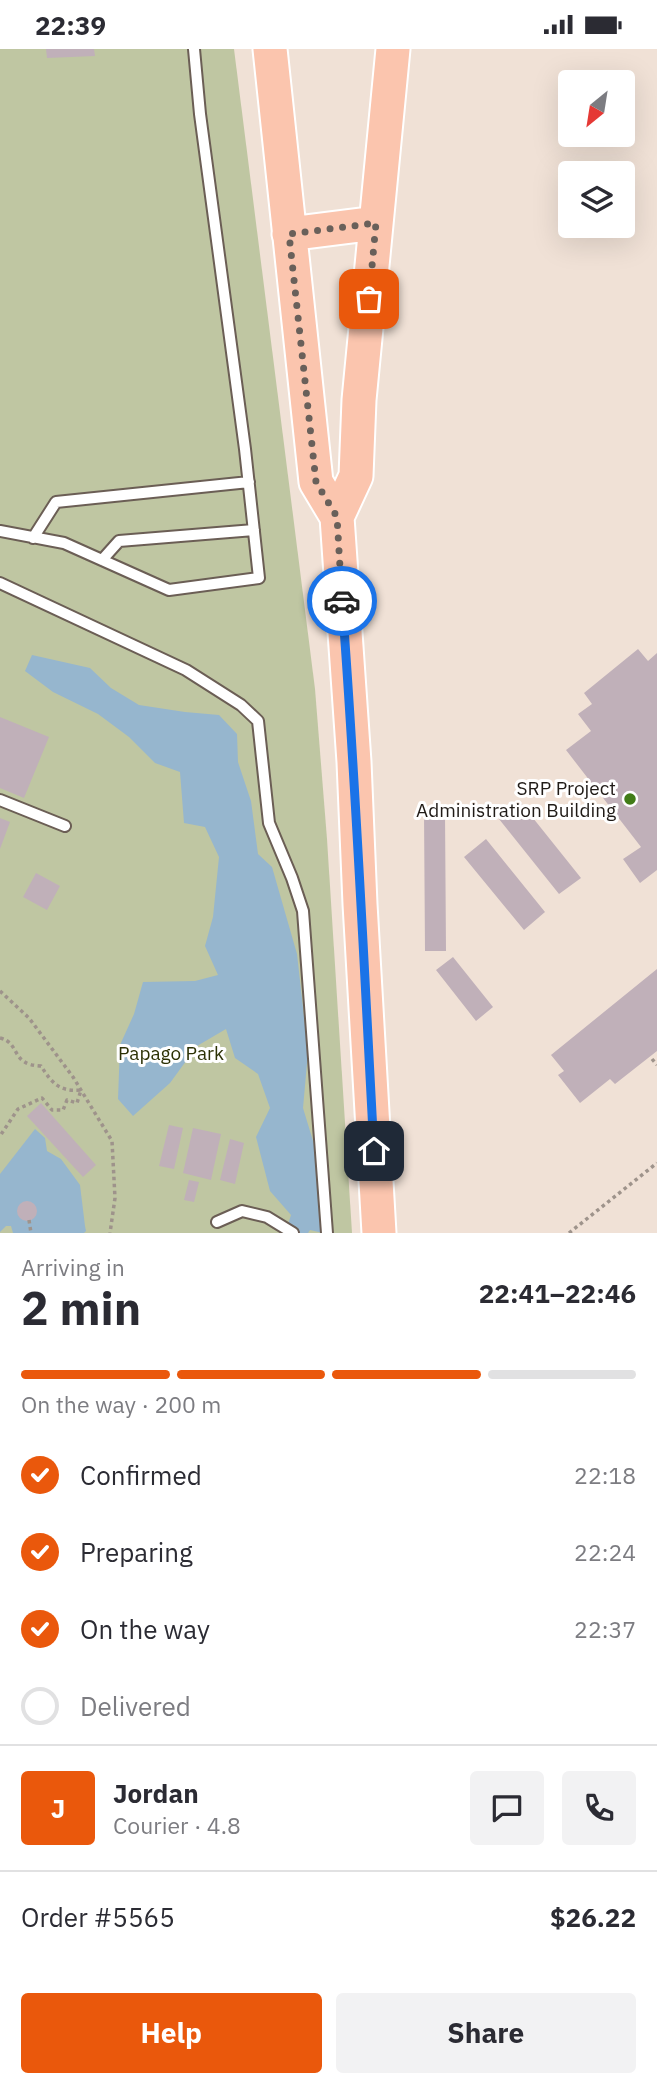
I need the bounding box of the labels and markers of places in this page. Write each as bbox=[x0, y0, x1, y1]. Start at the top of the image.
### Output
pin bbox=[339, 269, 399, 329]
place label: SRP Project Administration Building bbox=[416, 776, 616, 822]
marker: SRP Project Administration Building bbox=[622, 791, 638, 807]
pin bbox=[344, 1121, 404, 1181]

